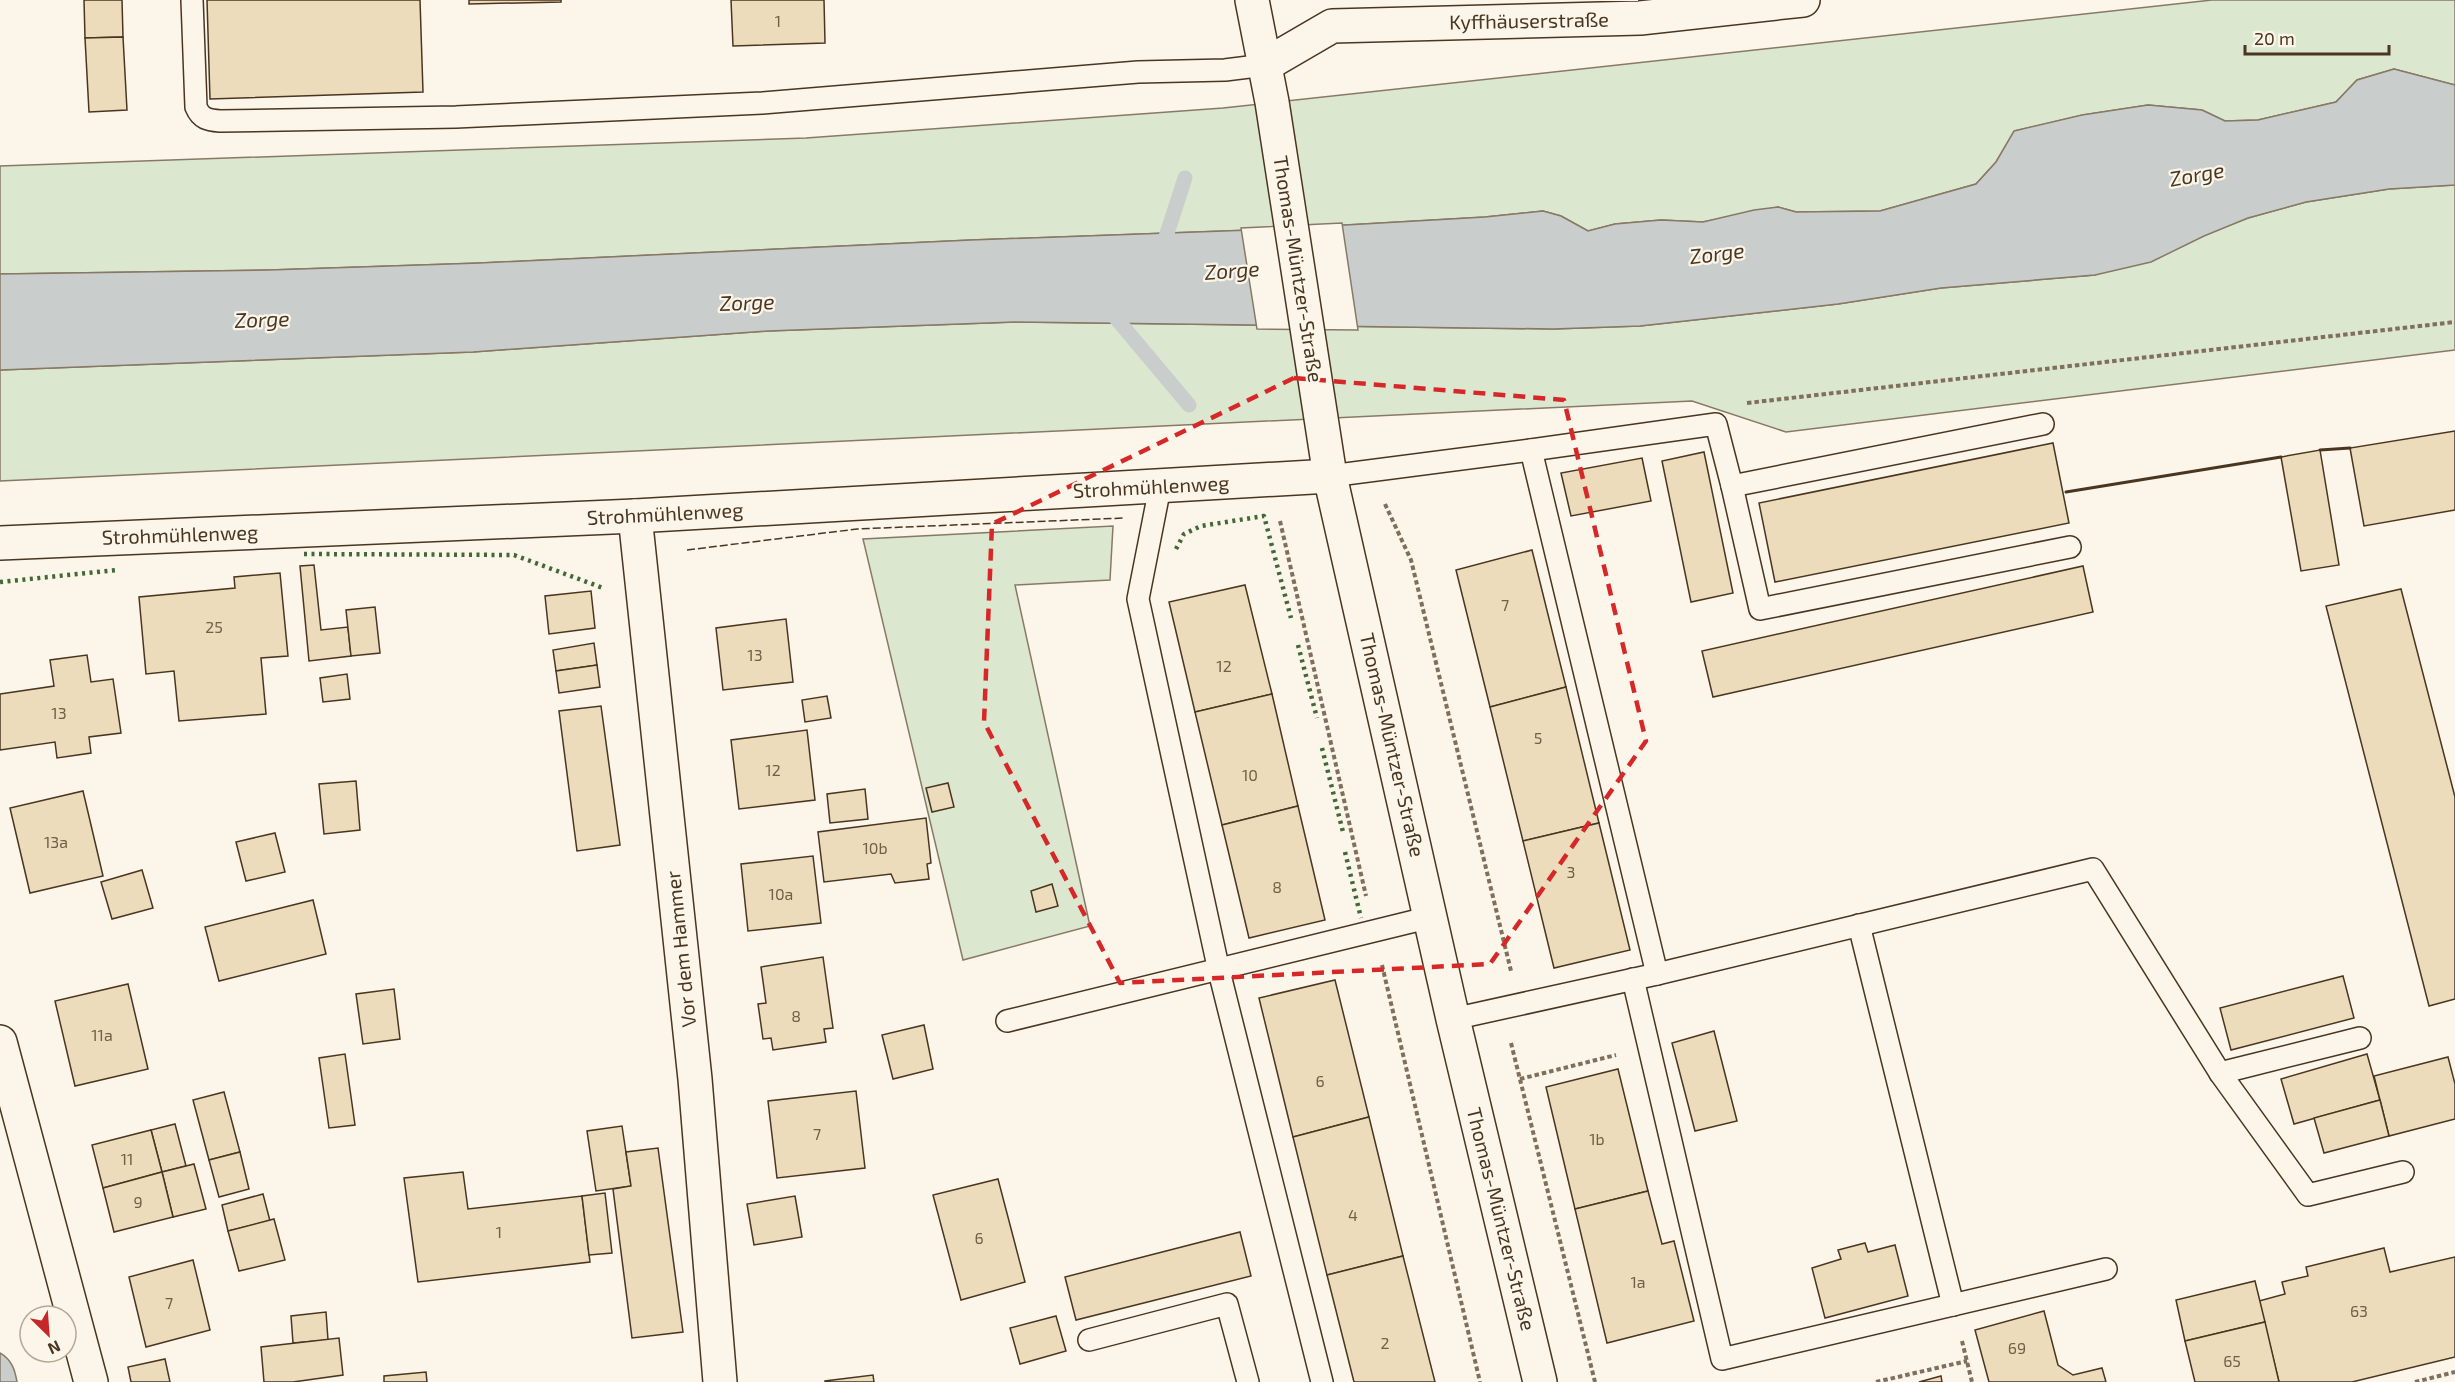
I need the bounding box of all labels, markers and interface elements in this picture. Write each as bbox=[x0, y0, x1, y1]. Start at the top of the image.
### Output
street label: Kyffhäuserstraße bbox=[1449, 7, 1609, 33]
house number: 1 bbox=[775, 11, 781, 30]
scale bar bbox=[2245, 18, 2389, 56]
text: 20 m bbox=[2254, 27, 2295, 49]
street label: Thomas-Müntzer-Straße bbox=[1269, 154, 1329, 384]
water label: Zorge bbox=[2167, 156, 2226, 191]
water label: Zorge bbox=[1688, 237, 1746, 268]
water label: Zorge bbox=[1204, 255, 1260, 284]
water label: Zorge bbox=[719, 288, 775, 315]
water label: Zorge bbox=[234, 305, 290, 332]
street label: Strohmühlenweg bbox=[1072, 470, 1230, 502]
street label: Strohmühlenweg bbox=[586, 497, 744, 529]
street label: Strohmühlenweg bbox=[101, 519, 259, 549]
house number: 7 bbox=[1501, 595, 1509, 614]
house number: 25 bbox=[205, 617, 223, 636]
street label: Thomas-Müntzer-Straße bbox=[1356, 630, 1430, 859]
house number: 13 bbox=[747, 645, 763, 664]
house number: 12 bbox=[1216, 656, 1232, 675]
house number: 13 bbox=[51, 703, 67, 722]
house number: 5 bbox=[1534, 728, 1542, 747]
house number: 12 bbox=[765, 760, 781, 779]
house number: 10 bbox=[1242, 765, 1258, 784]
house number: 13a bbox=[44, 832, 68, 851]
house number: 10b bbox=[862, 838, 888, 857]
house number: 3 bbox=[1567, 862, 1575, 881]
street label: Vor dem Hammer bbox=[660, 870, 700, 1029]
house number: 8 bbox=[1272, 877, 1282, 896]
house number: 10a bbox=[769, 884, 793, 903]
house number: 8 bbox=[791, 1006, 801, 1025]
house number: 11a bbox=[91, 1025, 113, 1044]
house number: 6 bbox=[1315, 1071, 1325, 1090]
street label: Thomas-Müntzer-Straße bbox=[1463, 1105, 1541, 1333]
house number: 7 bbox=[813, 1124, 821, 1143]
house number: 1b bbox=[1589, 1129, 1605, 1148]
house number: 11 bbox=[121, 1149, 133, 1168]
house number: 9 bbox=[133, 1192, 143, 1211]
house number: 4 bbox=[1348, 1205, 1358, 1224]
house number: 1 bbox=[496, 1222, 502, 1241]
house number: 6 bbox=[974, 1228, 984, 1247]
house number: 1a bbox=[1630, 1272, 1646, 1291]
house number: 7 bbox=[165, 1293, 173, 1312]
house number: 63 bbox=[2350, 1301, 2368, 1320]
north arrow bbox=[18, 1304, 78, 1364]
house number: 2 bbox=[1381, 1333, 1390, 1352]
text: N bbox=[45, 1337, 64, 1359]
house number: 69 bbox=[2008, 1338, 2026, 1357]
house number: 65 bbox=[2223, 1351, 2241, 1370]

